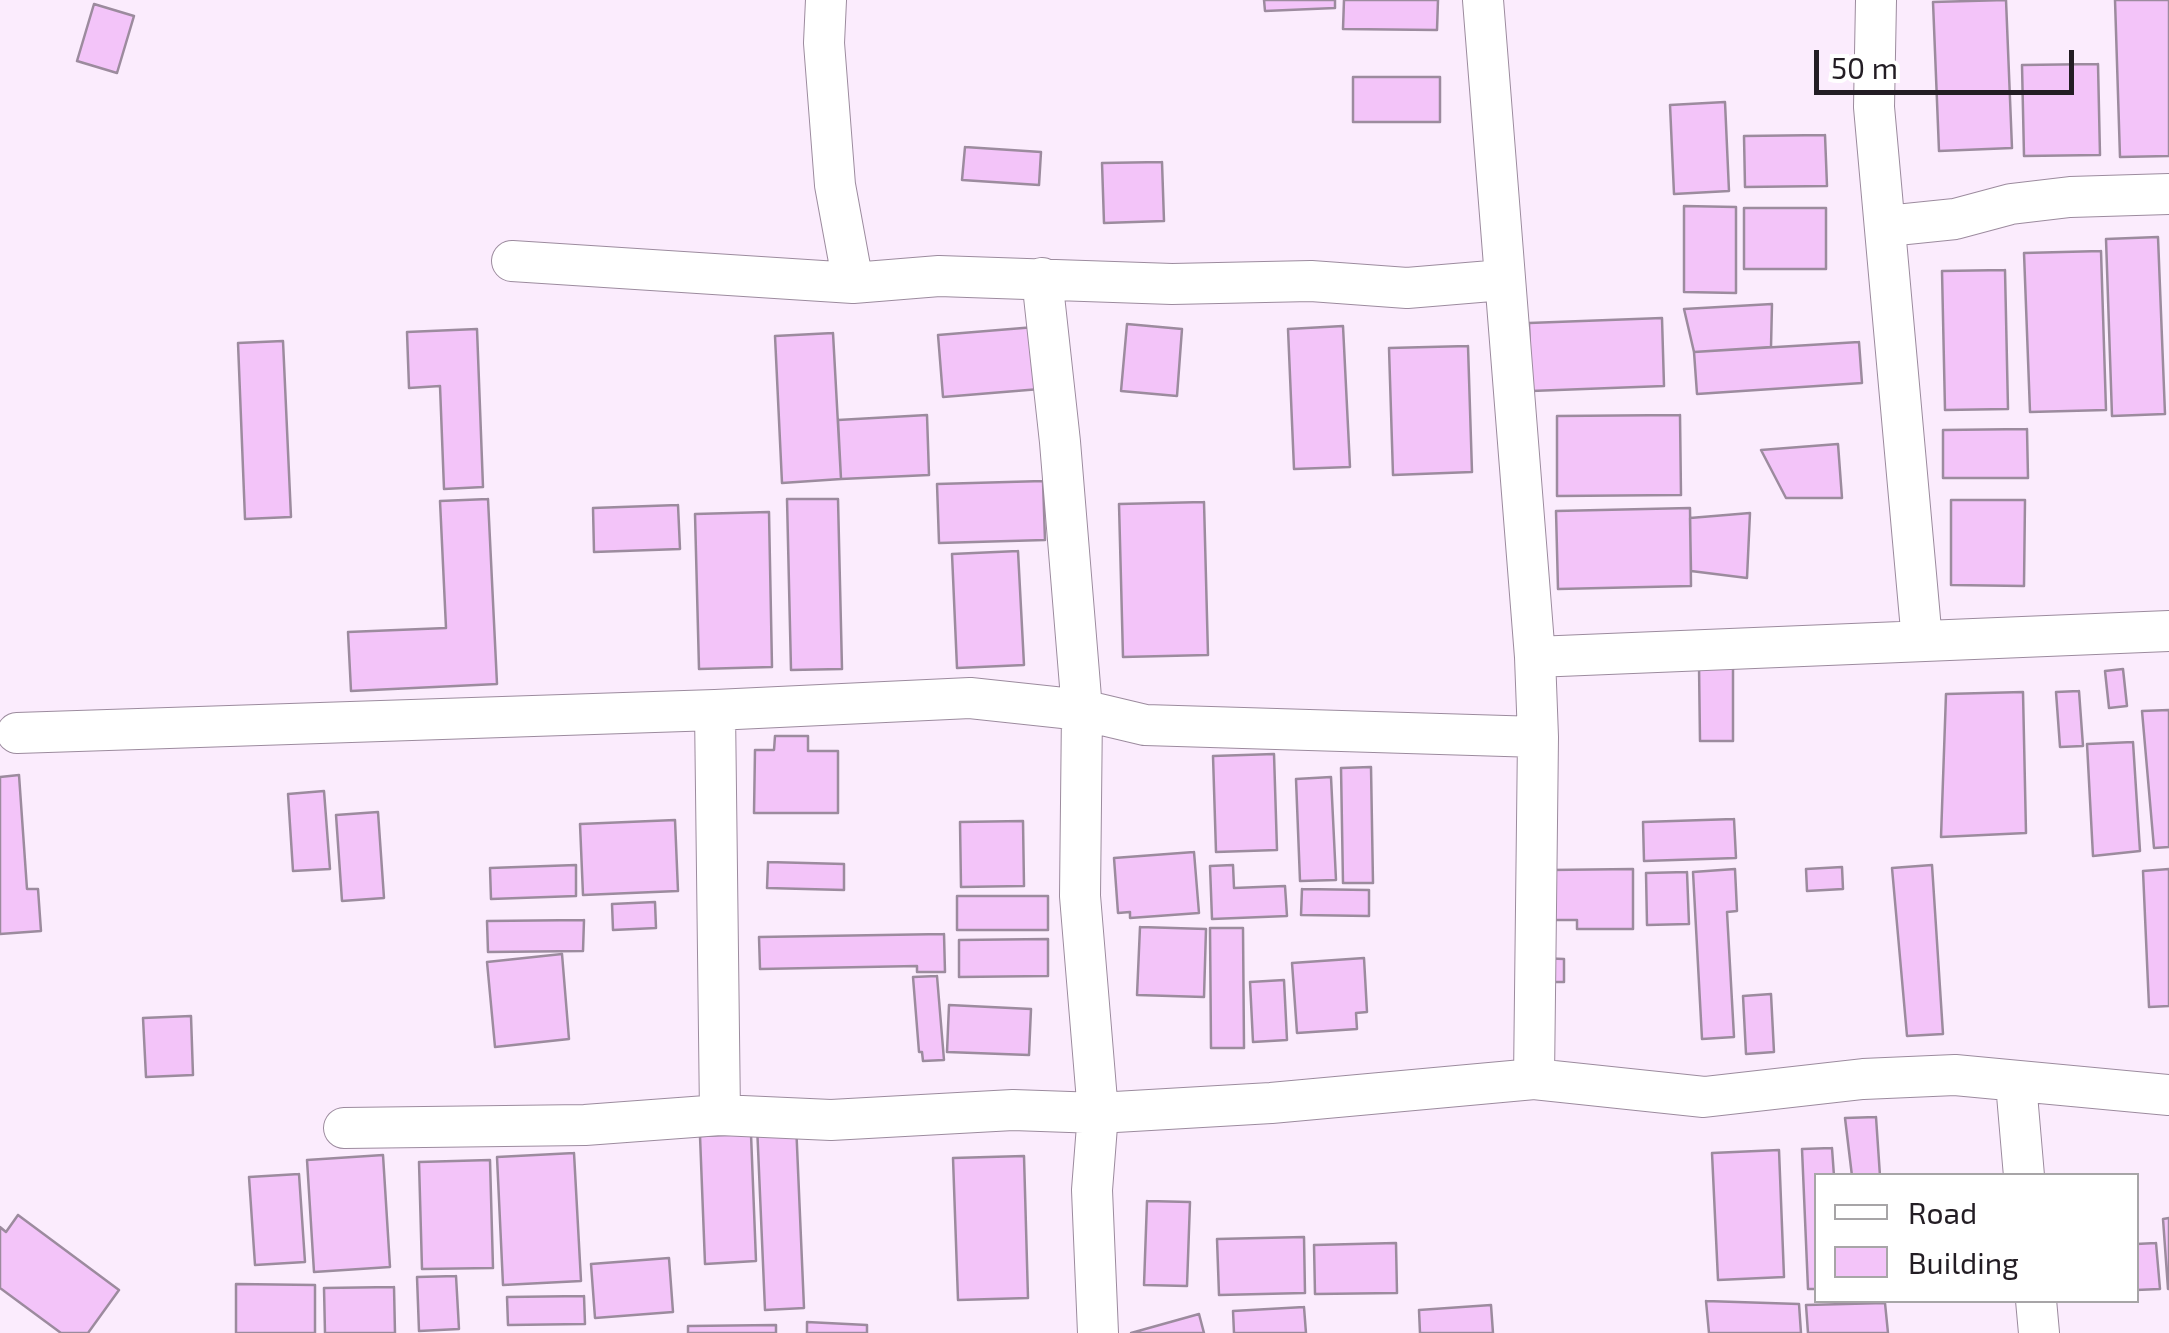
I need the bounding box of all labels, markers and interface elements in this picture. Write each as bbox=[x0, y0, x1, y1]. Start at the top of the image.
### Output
scale bar bbox=[1819, 30, 2079, 92]
text: 50 m bbox=[1831, 49, 1898, 85]
legend bbox=[1814, 1173, 2139, 1303]
text: Road bbox=[1908, 1194, 1977, 1230]
text: Building bbox=[1908, 1244, 2019, 1280]

